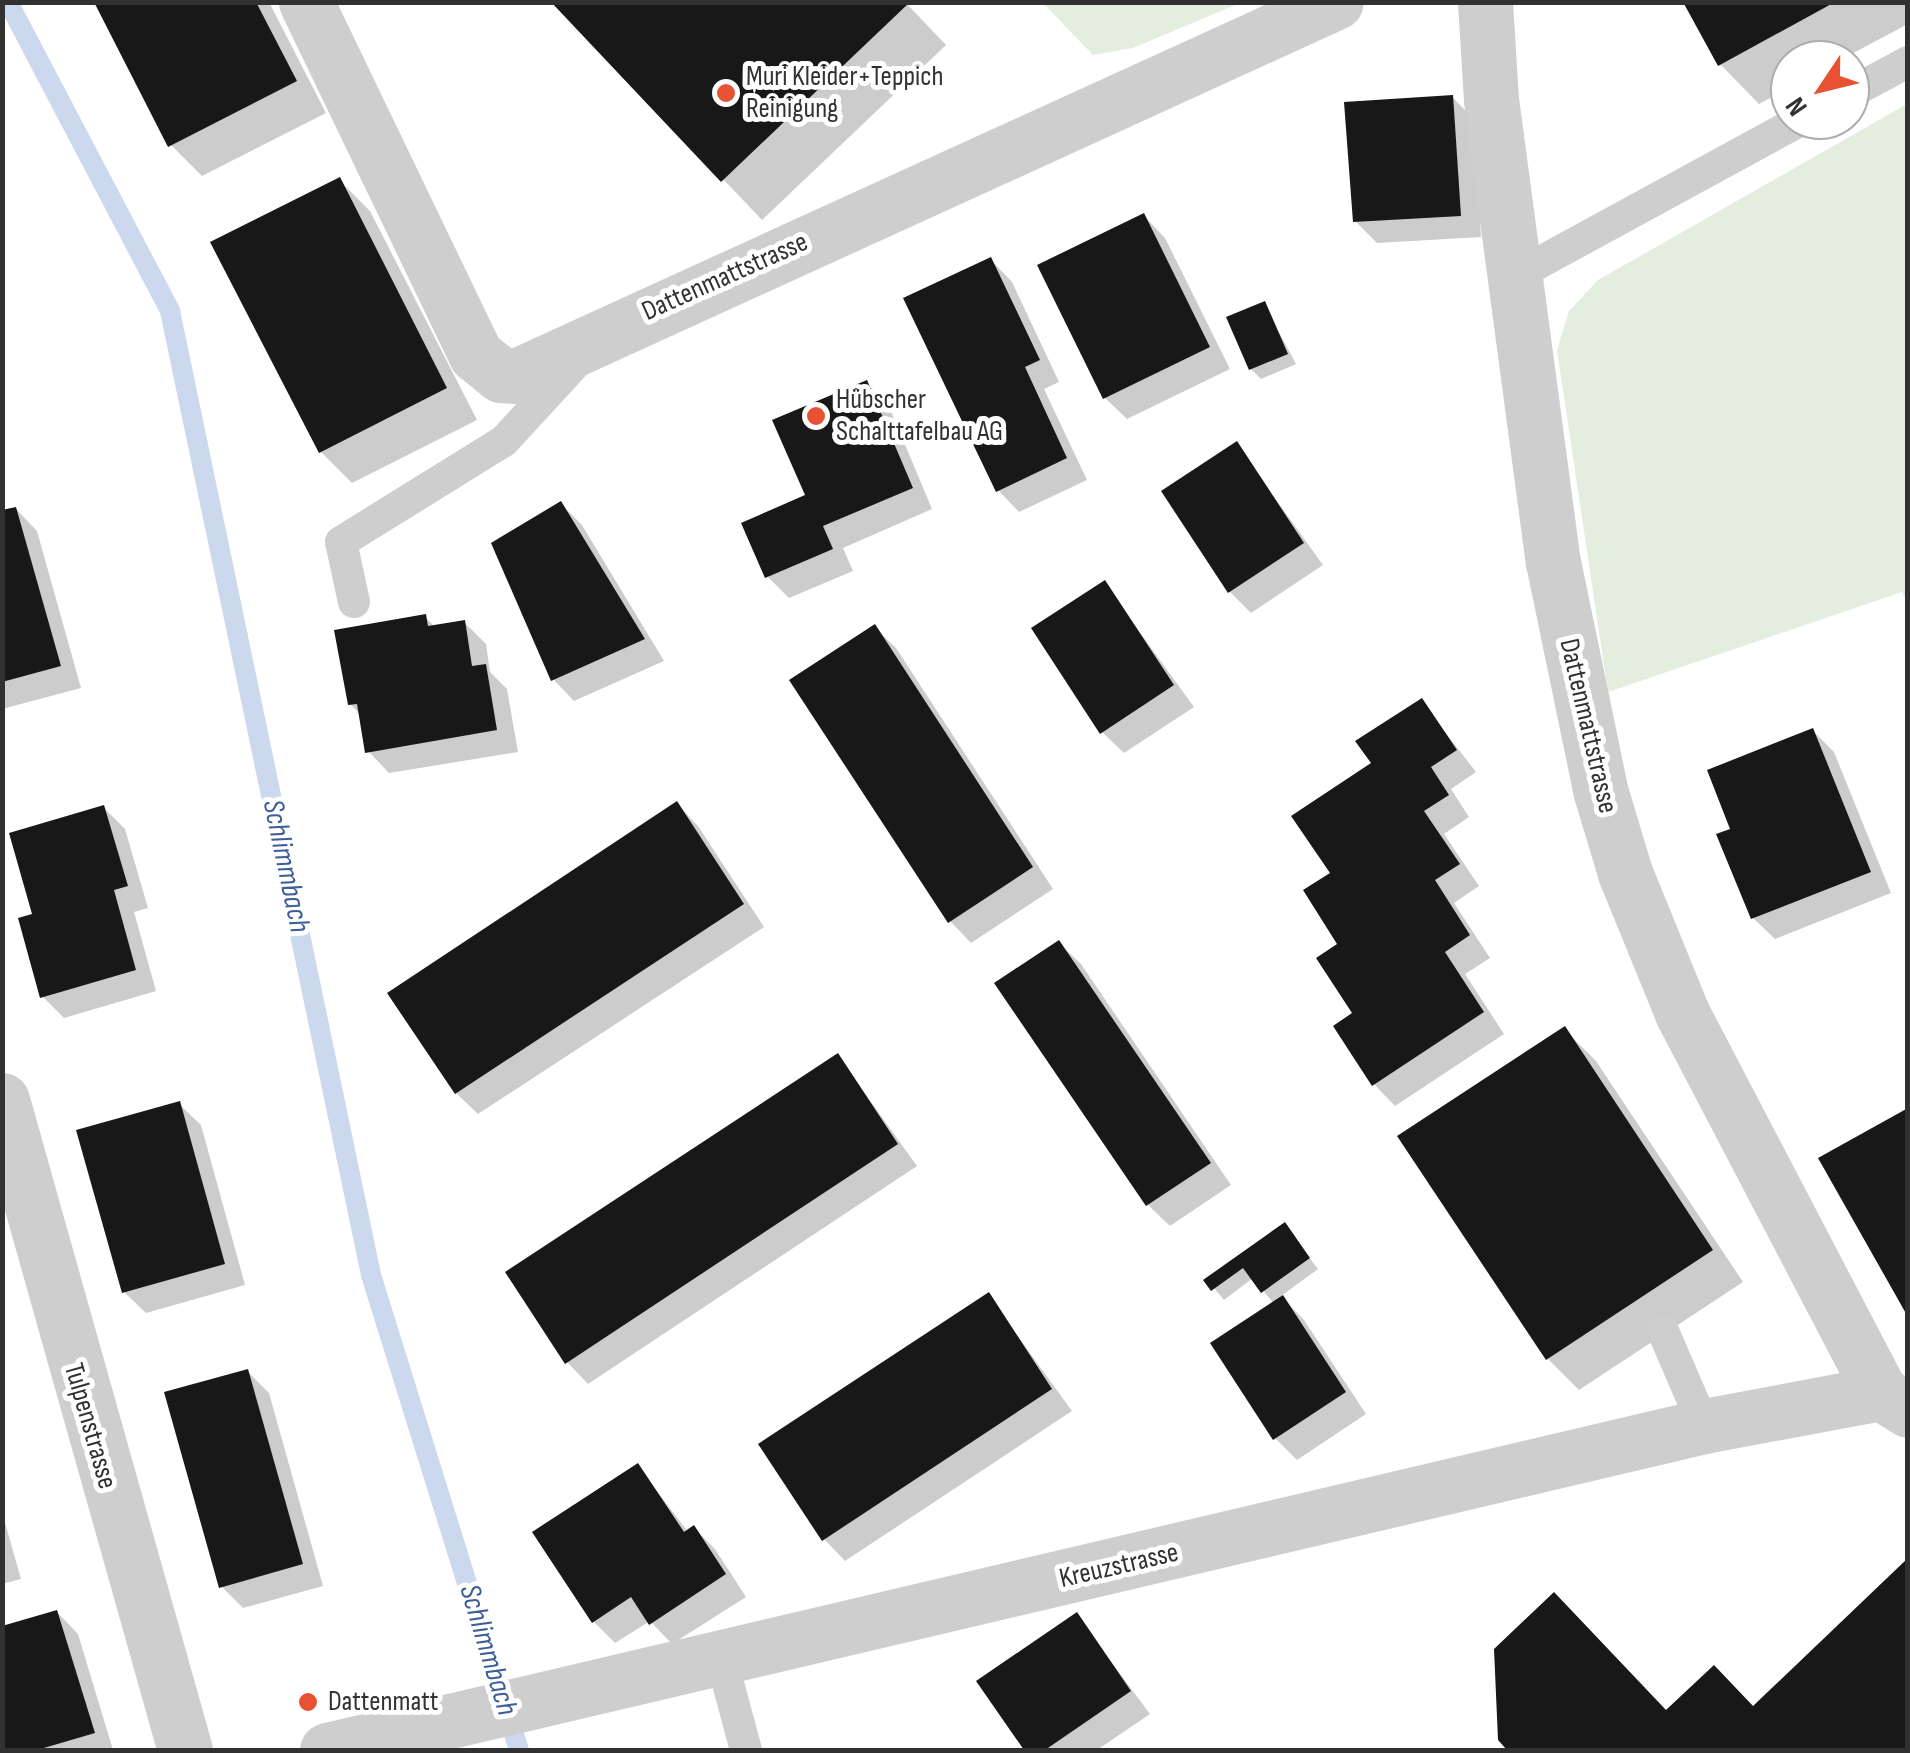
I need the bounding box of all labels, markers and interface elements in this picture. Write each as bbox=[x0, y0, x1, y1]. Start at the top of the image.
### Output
north arrow bbox=[1770, 40, 1870, 140]
place label: Muri Kleider+Teppich Reinigung bbox=[746, 60, 943, 126]
marker: Muri Kleider+Teppich Reinigung bbox=[715, 82, 737, 104]
text: N bbox=[1779, 91, 1814, 122]
street label: Dattenmattstrasse bbox=[637, 225, 813, 329]
place label: Hübscher Schalttafelbau AG bbox=[836, 383, 1003, 449]
marker: Hübscher Schalttafelbau AG bbox=[805, 405, 827, 427]
street label: Dattenmattstrasse bbox=[1552, 635, 1624, 817]
water label: Schlimmbach bbox=[254, 796, 318, 936]
street label: Tulpenstrasse bbox=[56, 1359, 124, 1493]
street label: Kreuzstrasse bbox=[1056, 1536, 1182, 1596]
water label: Schlimmbach bbox=[451, 1580, 525, 1720]
place label: Dattenmatt bbox=[328, 1685, 438, 1719]
marker: Dattenmatt bbox=[297, 1691, 319, 1713]

